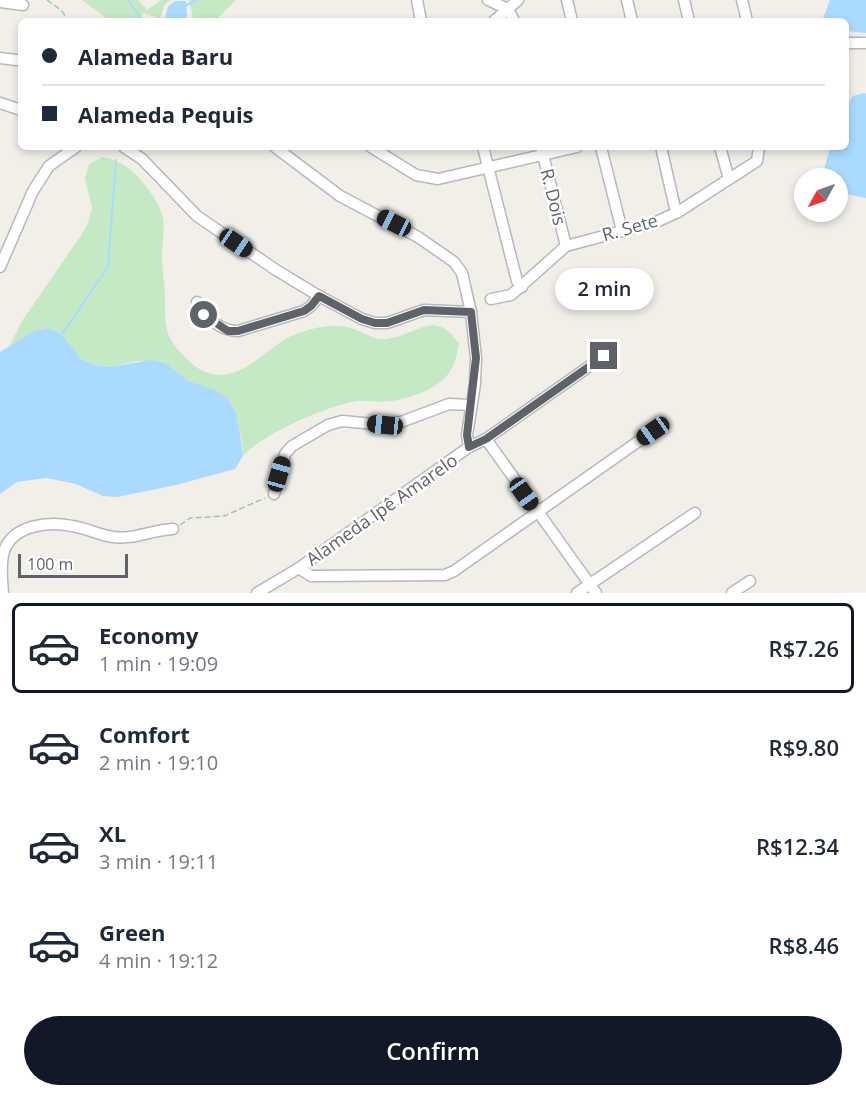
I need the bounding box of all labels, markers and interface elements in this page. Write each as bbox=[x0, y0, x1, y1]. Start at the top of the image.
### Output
text: Alameda Baru bbox=[78, 41, 233, 71]
text: Alameda Pequis bbox=[78, 99, 254, 129]
street label: R. Dois bbox=[535, 166, 573, 228]
north arrow bbox=[794, 168, 848, 222]
map controls bbox=[794, 168, 848, 222]
car bbox=[374, 207, 414, 239]
street label: R. Sete bbox=[599, 208, 660, 246]
car bbox=[216, 225, 256, 261]
callout: 2 min bbox=[554, 269, 654, 311]
text: 2 min bbox=[578, 275, 632, 302]
route start bbox=[190, 301, 217, 328]
route end bbox=[590, 342, 617, 369]
car bbox=[633, 413, 673, 449]
car bbox=[366, 414, 404, 436]
street label: Alameda Ipê Amarelo bbox=[301, 448, 462, 571]
car bbox=[265, 454, 293, 494]
car bbox=[506, 474, 542, 514]
scale bar bbox=[18, 551, 128, 578]
text: 100 m bbox=[27, 553, 73, 575]
text: Economy bbox=[99, 620, 198, 650]
icon: car bbox=[27, 621, 81, 675]
text: R$7.26 bbox=[769, 633, 839, 663]
text: 1 min · 19:09 bbox=[99, 650, 218, 677]
text: Comfort bbox=[99, 719, 190, 749]
icon: car bbox=[27, 720, 81, 774]
text: R$9.80 bbox=[769, 732, 839, 762]
text: 2 min · 19:10 bbox=[99, 749, 218, 776]
text: XL bbox=[99, 818, 126, 848]
icon: car bbox=[27, 819, 81, 873]
text: R$12.34 bbox=[756, 831, 839, 861]
text: 3 min · 19:11 bbox=[99, 848, 218, 875]
text: Green bbox=[99, 917, 165, 947]
icon: car bbox=[27, 918, 81, 972]
text: R$8.46 bbox=[769, 930, 839, 960]
text: 4 min · 19:12 bbox=[99, 947, 218, 974]
button: Confirm bbox=[24, 1016, 842, 1085]

